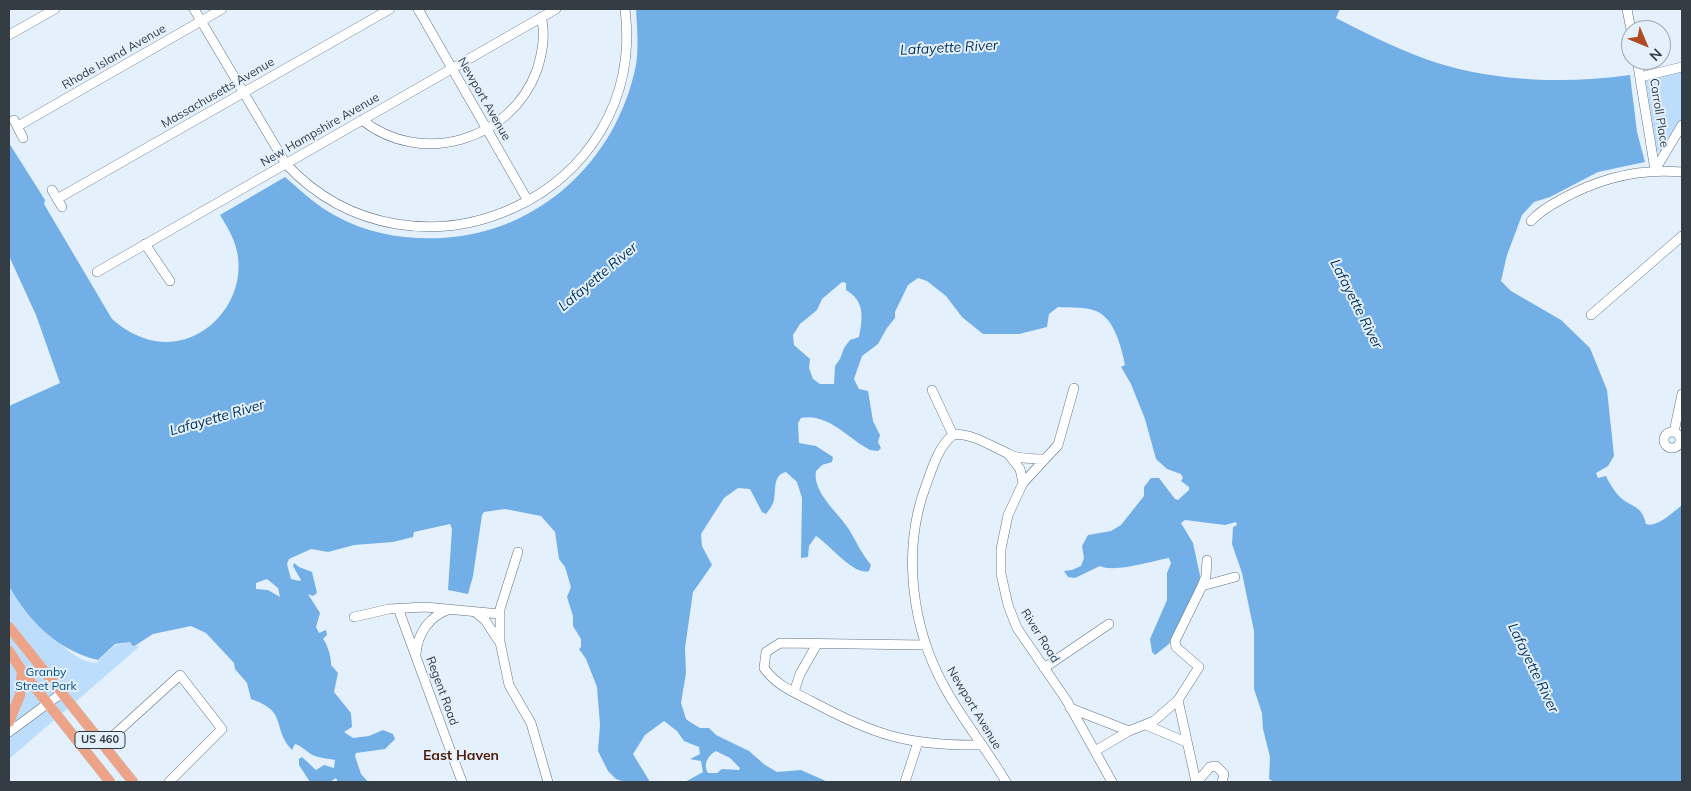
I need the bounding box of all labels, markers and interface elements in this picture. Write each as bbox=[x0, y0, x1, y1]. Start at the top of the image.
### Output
north arrow bbox=[1621, 20, 1671, 70]
street label: Rhode Island Avenue bbox=[60, 21, 168, 93]
water label: Lafayette River bbox=[900, 37, 998, 59]
text: N bbox=[1646, 45, 1666, 65]
street label: Massachusetts Avenue bbox=[159, 55, 277, 131]
street label: Newport Avenue bbox=[454, 55, 514, 143]
street label: Carroll Place bbox=[1646, 77, 1672, 149]
street label: New Hampshire Avenue bbox=[258, 90, 382, 170]
water label: Lafayette River bbox=[555, 239, 641, 315]
water label: Lafayette River bbox=[1326, 257, 1386, 351]
water label: Lafayette River bbox=[168, 396, 266, 440]
street label: River Road bbox=[1018, 606, 1062, 666]
water label: Lafayette River bbox=[1504, 620, 1562, 716]
street label: Regent Road bbox=[423, 655, 461, 727]
street label: Newport Avenue bbox=[944, 664, 1004, 752]
park label: Granby Street Park bbox=[15, 665, 77, 693]
road number: US 460 bbox=[75, 732, 125, 748]
district label: East Haven bbox=[423, 748, 499, 764]

